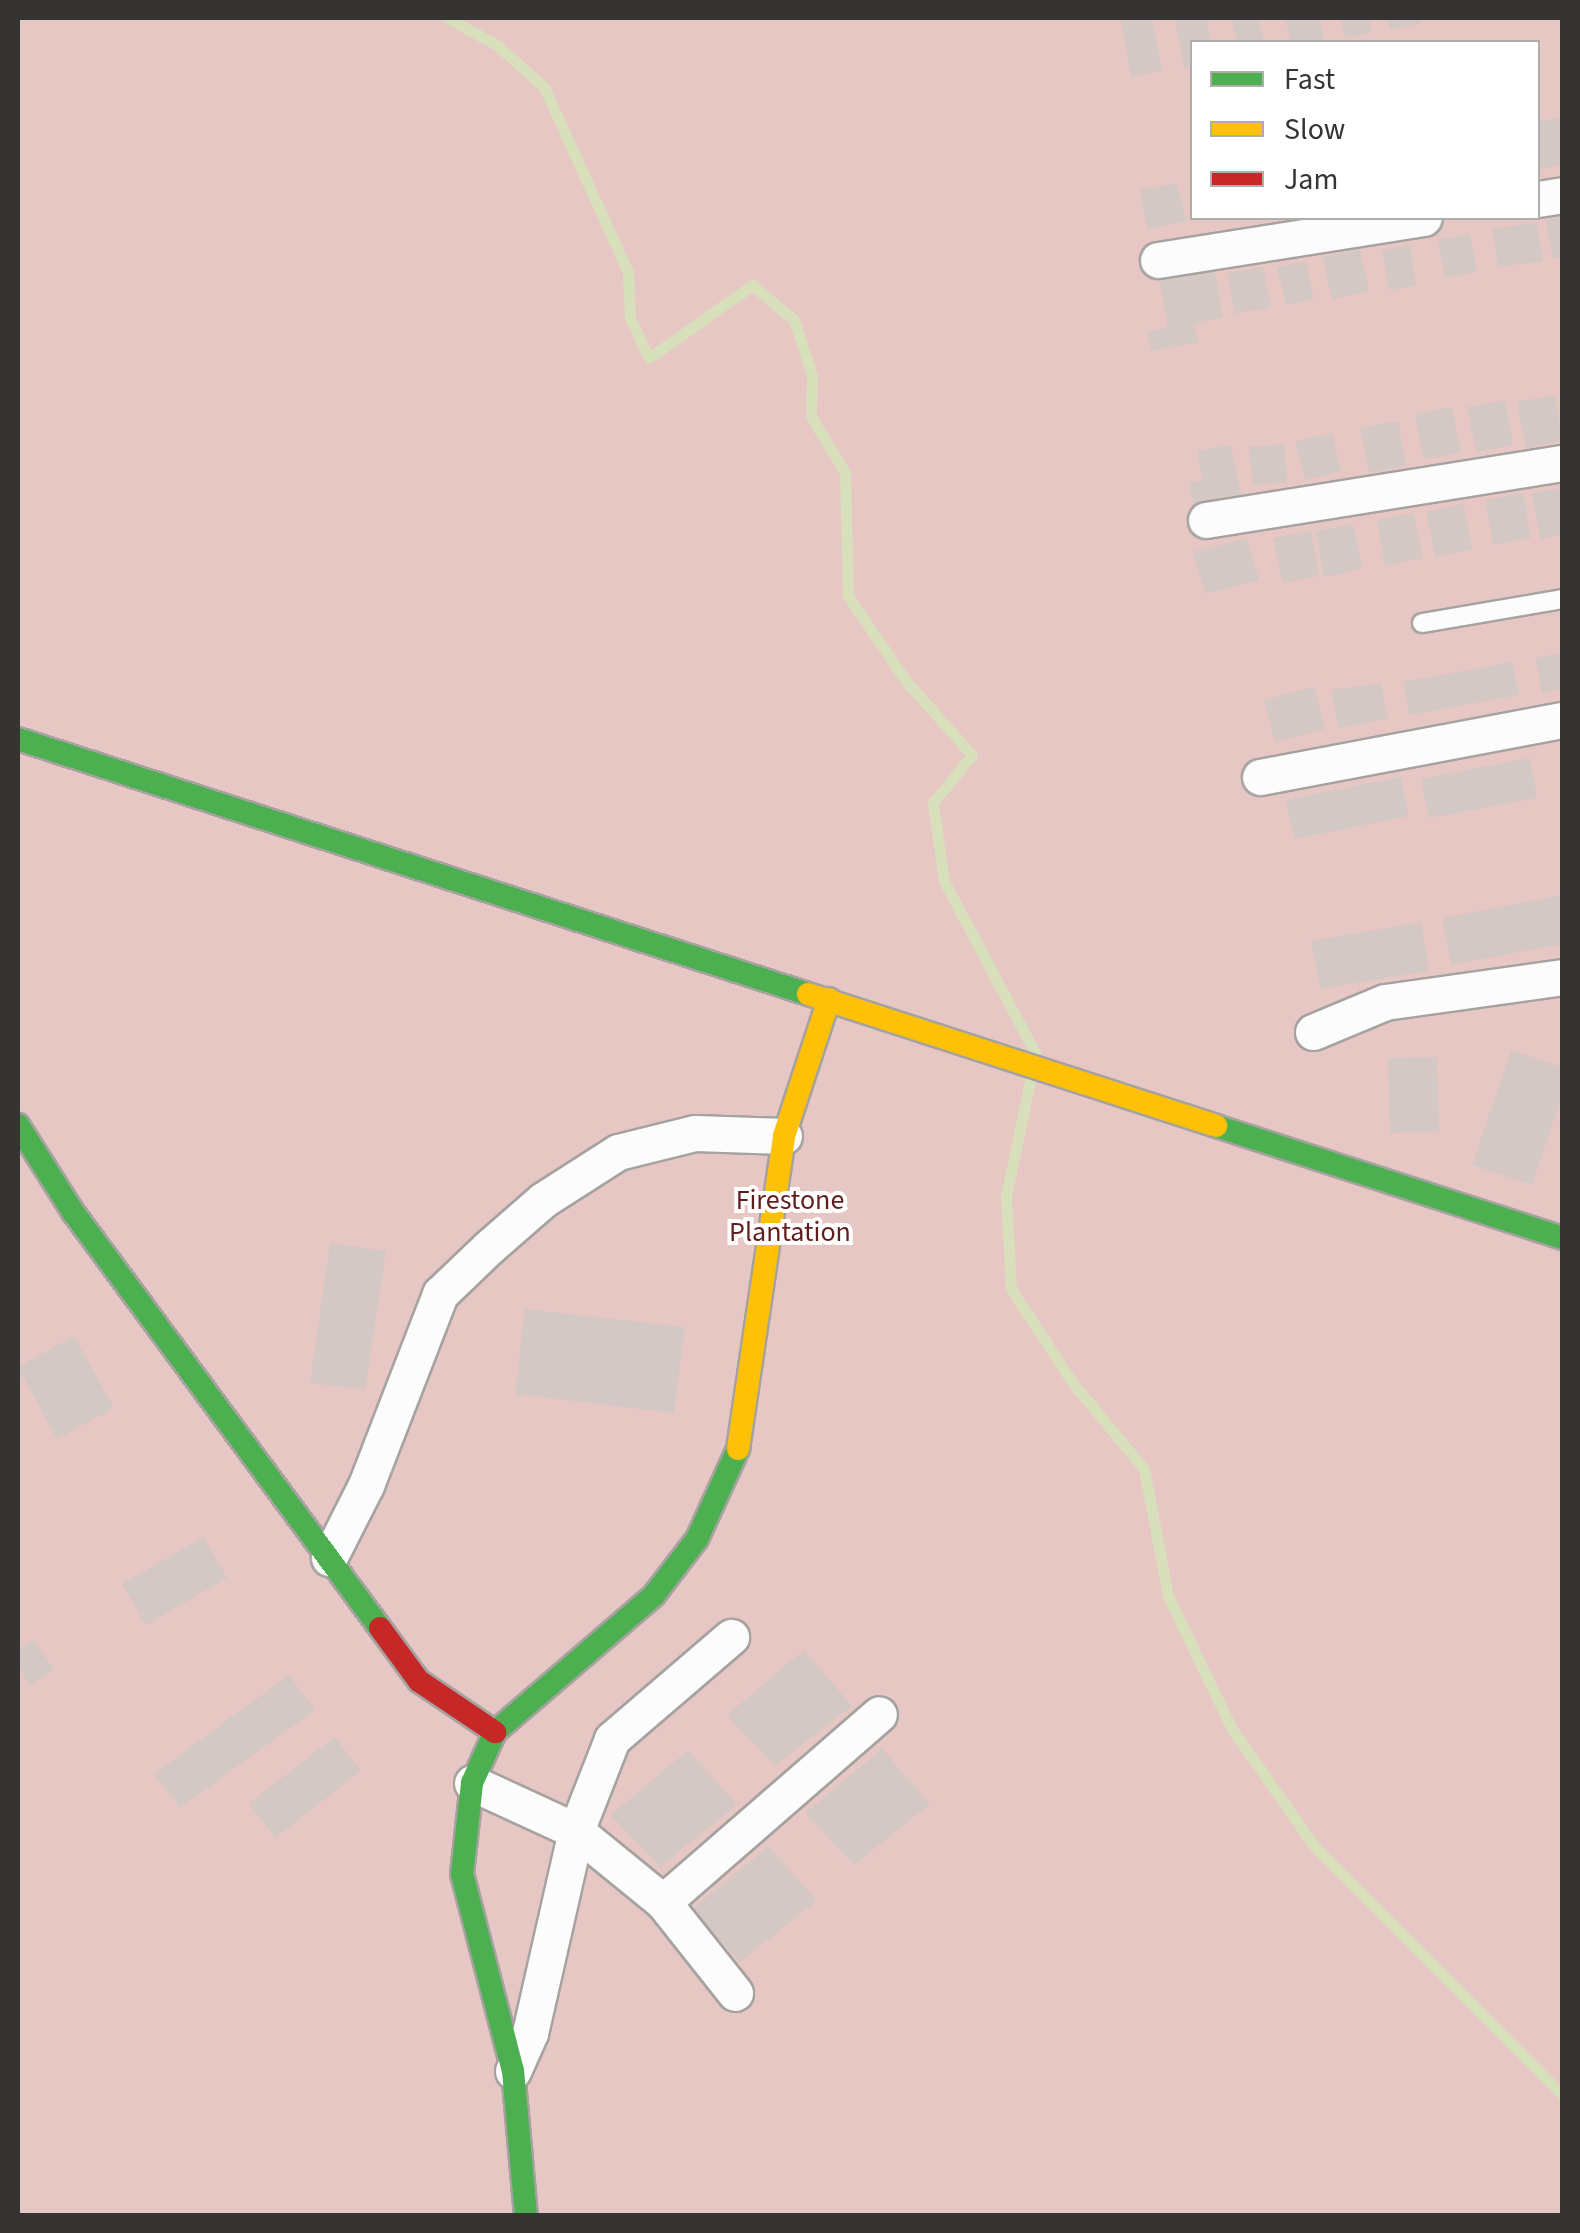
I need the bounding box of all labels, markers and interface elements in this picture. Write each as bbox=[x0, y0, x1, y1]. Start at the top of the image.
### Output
legend bbox=[1190, 40, 1540, 220]
text: Fast bbox=[1284, 58, 1335, 101]
text: Slow bbox=[1284, 108, 1345, 151]
text: Jam bbox=[1284, 158, 1338, 201]
park label: Firestone Plantation bbox=[729, 1183, 851, 1249]

